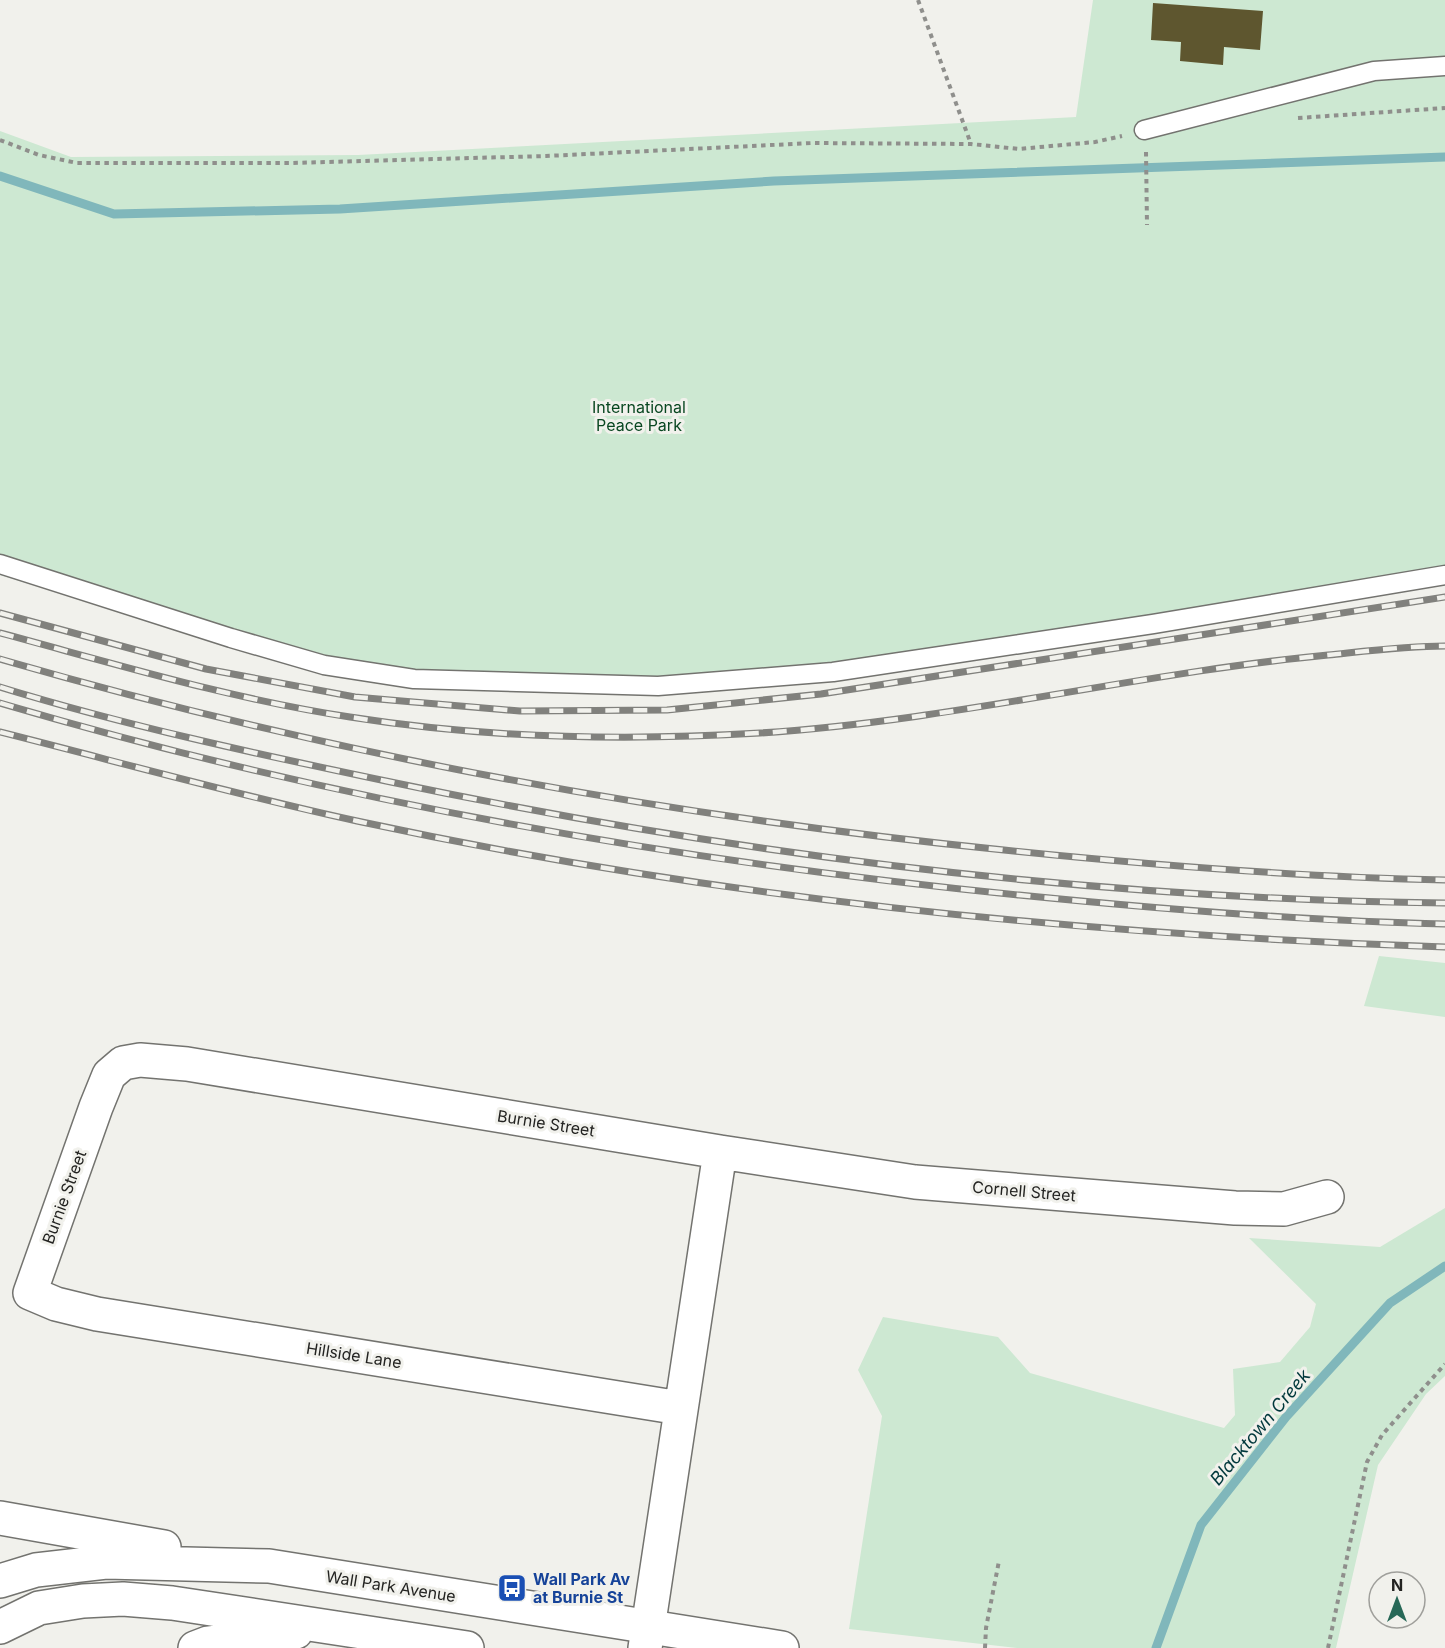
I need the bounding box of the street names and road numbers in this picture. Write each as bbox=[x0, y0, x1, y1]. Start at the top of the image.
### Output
street label: Burnie Street bbox=[496, 1105, 596, 1141]
street label: Burnie Street bbox=[38, 1147, 90, 1247]
street label: Cornell Street bbox=[971, 1177, 1077, 1205]
street label: Hillside Lane bbox=[305, 1338, 403, 1372]
street label: Wall Park Avenue bbox=[325, 1566, 457, 1606]

